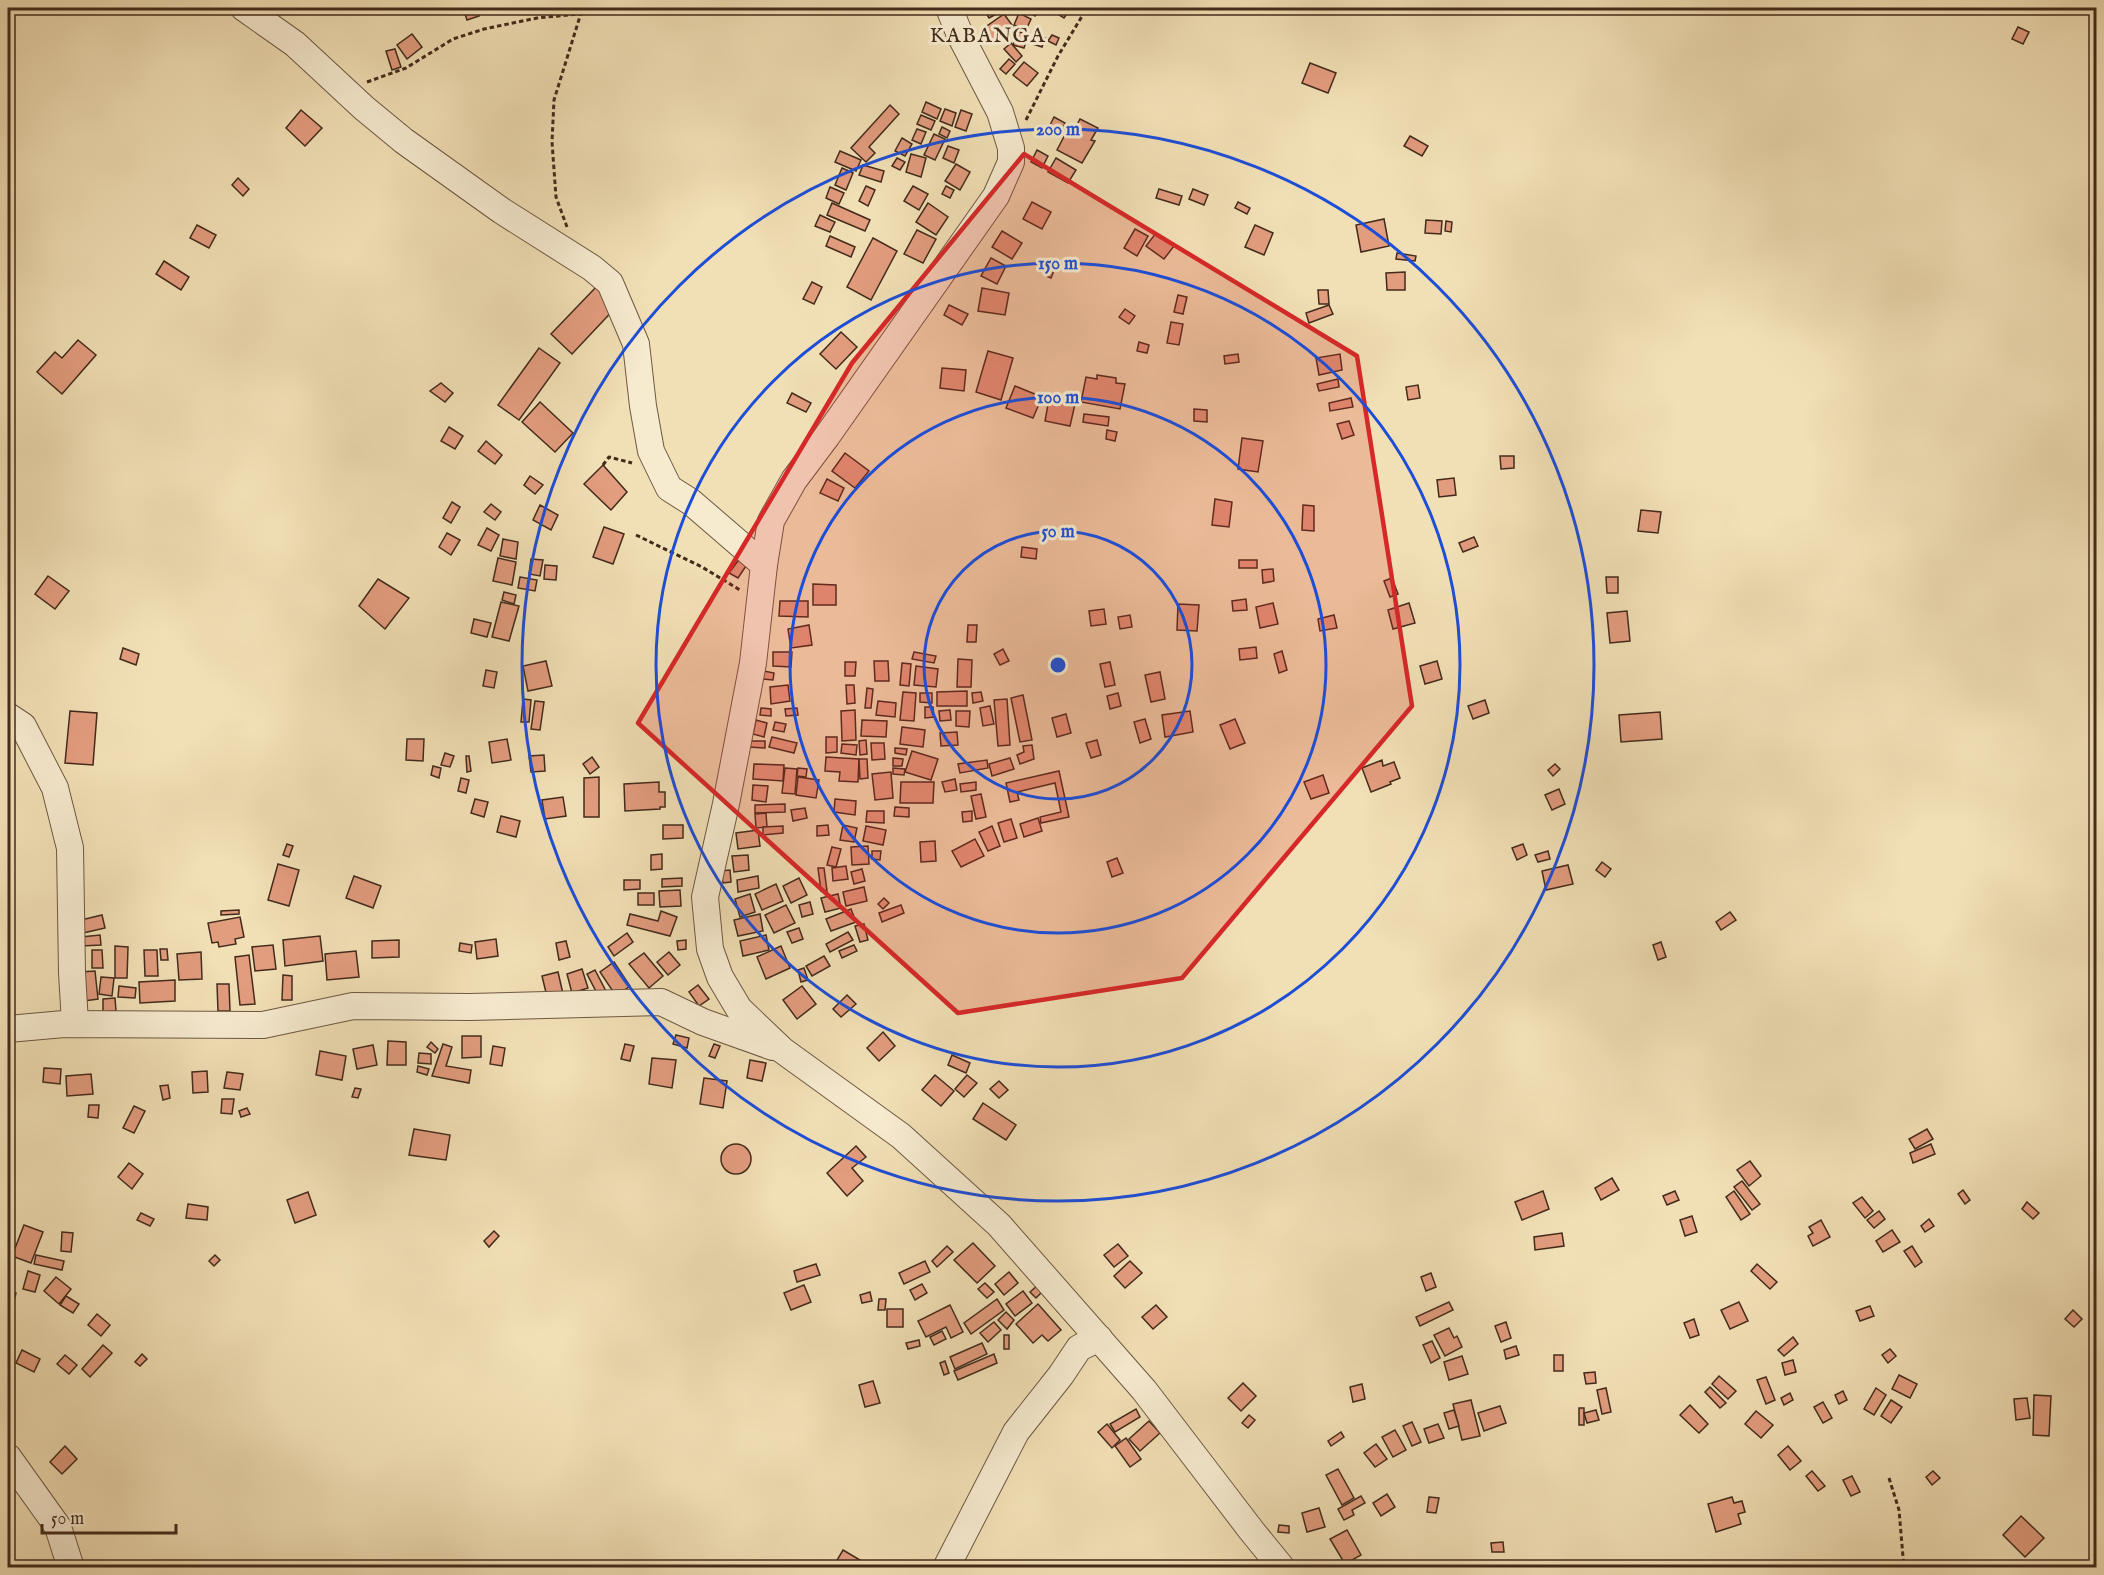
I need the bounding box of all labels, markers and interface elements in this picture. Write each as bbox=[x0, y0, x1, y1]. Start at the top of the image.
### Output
district label: KABANGA bbox=[930, 23, 1046, 50]
text: 200 m bbox=[1036, 119, 1080, 142]
text: 150 m bbox=[1038, 253, 1078, 276]
text: 100 m bbox=[1037, 387, 1079, 410]
text: 50 m bbox=[1041, 521, 1075, 544]
centre of rings bbox=[1048, 655, 1068, 675]
scale bar bbox=[42, 1497, 176, 1535]
text: 50 m bbox=[51, 1508, 84, 1531]

